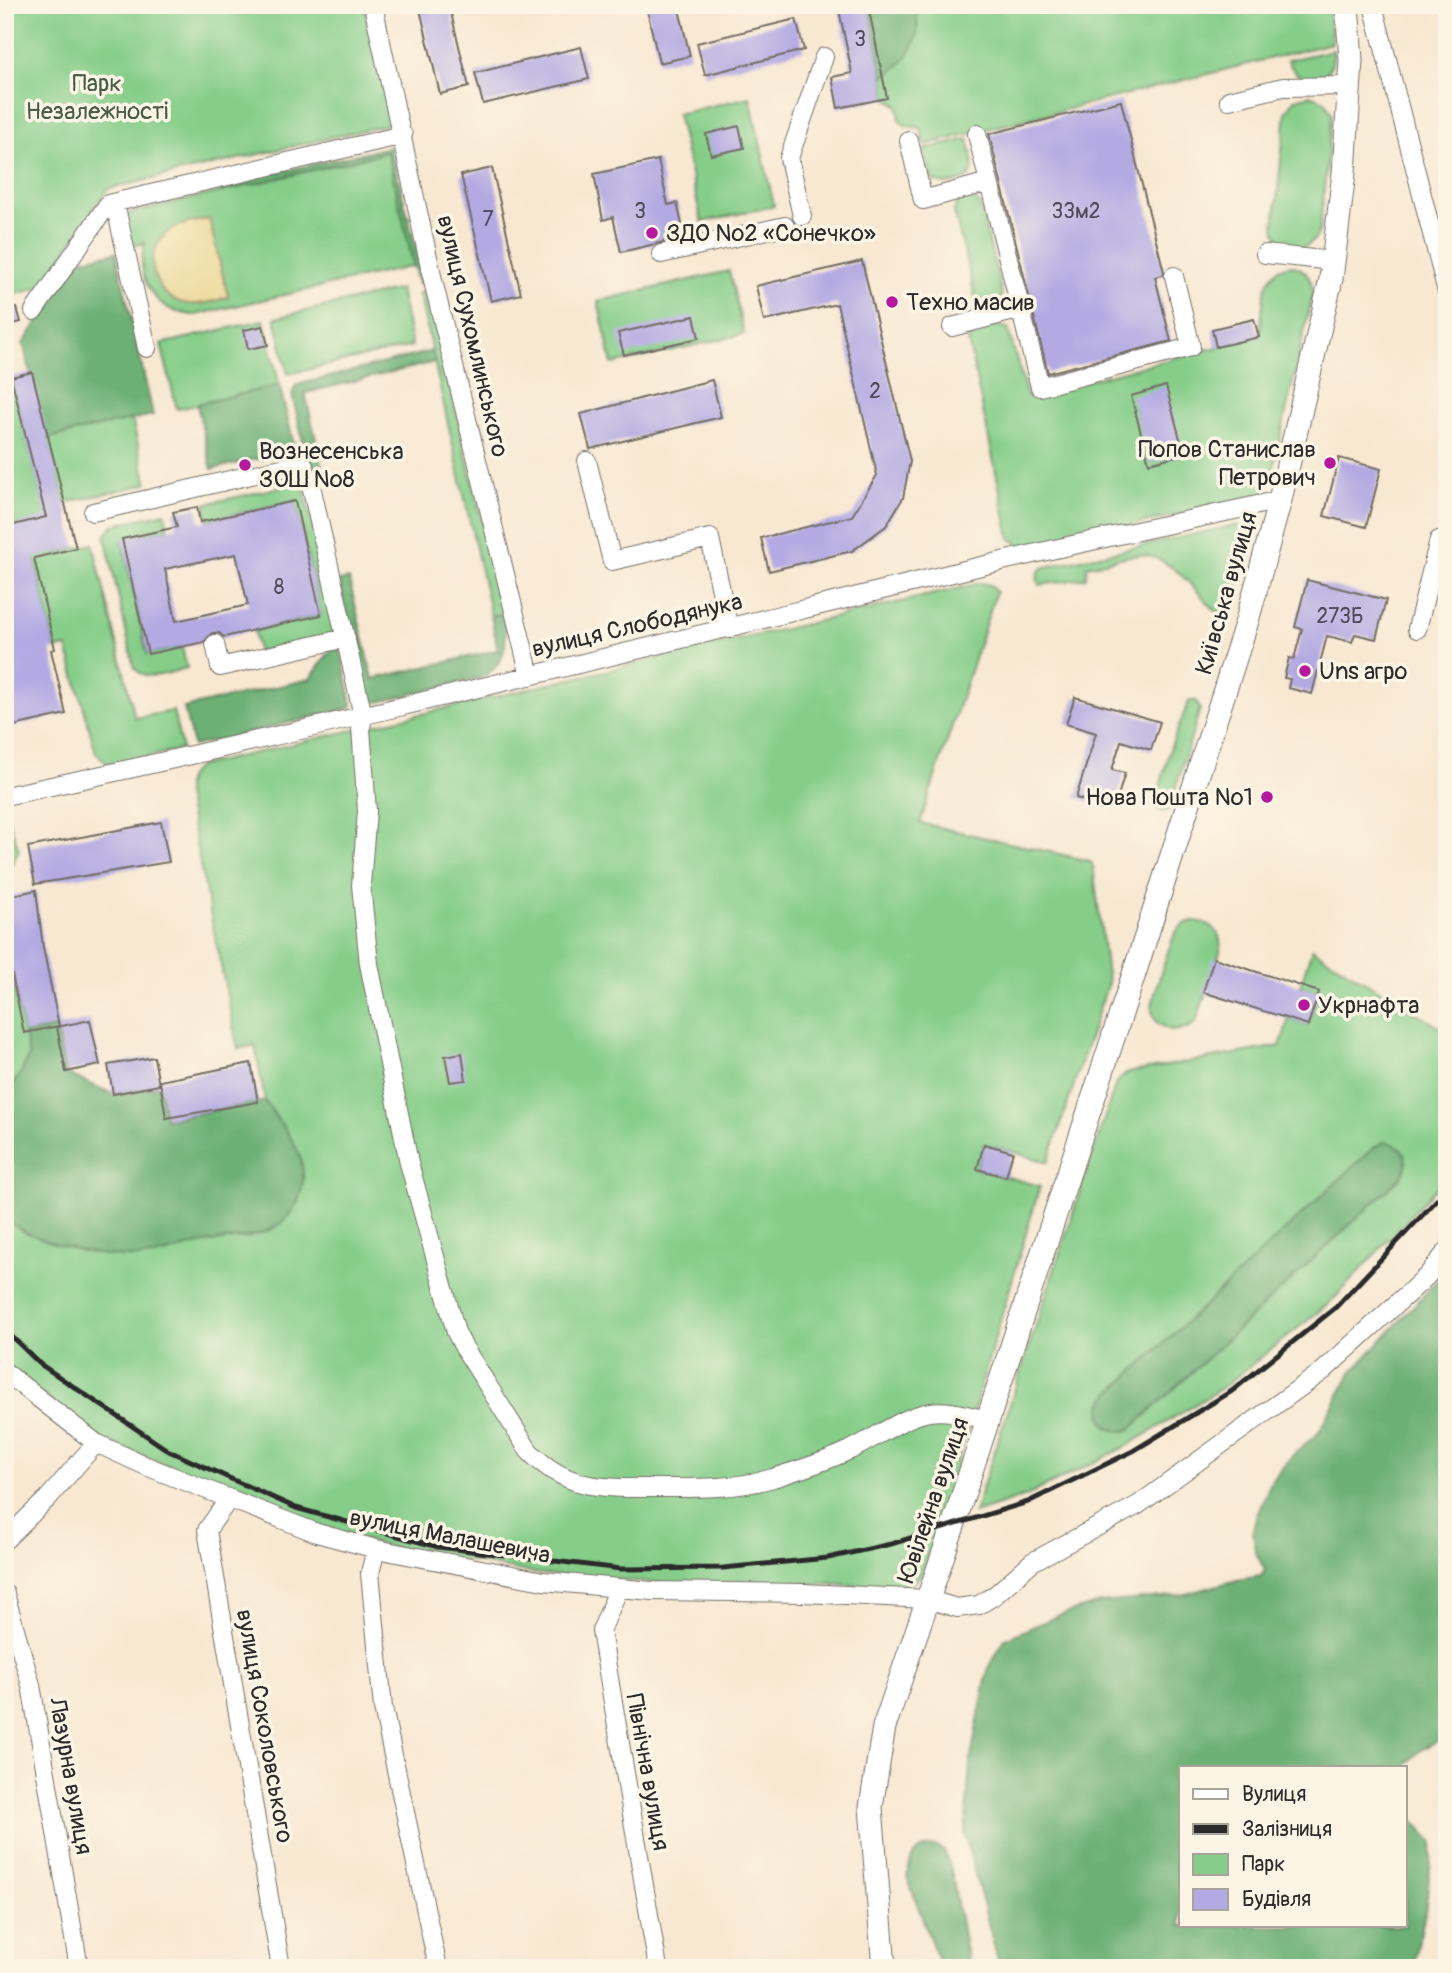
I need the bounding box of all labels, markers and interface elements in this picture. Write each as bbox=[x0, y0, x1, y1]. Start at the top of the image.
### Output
house number: 3 bbox=[854, 26, 866, 53]
park label: Парк Незалежності bbox=[26, 69, 168, 126]
house number: 3 bbox=[634, 198, 646, 225]
house number: 33м2 bbox=[1051, 198, 1101, 225]
house number: 7 bbox=[482, 206, 494, 233]
street label: вулиця Сухомлинського bbox=[431, 212, 515, 460]
place label: ЗДО №2 «Сонечко» bbox=[666, 219, 876, 248]
marker: ЗДО №2 «Сонечко» bbox=[644, 225, 660, 241]
place label: Техно масив bbox=[906, 288, 1035, 317]
marker: Техно масив bbox=[884, 294, 900, 310]
house number: 2 bbox=[869, 378, 881, 405]
place label: Попов Станислав Петрович bbox=[1138, 435, 1316, 492]
place label: Вознесенська ЗОШ №8 bbox=[259, 437, 404, 494]
marker: Попов Станислав Петрович bbox=[1322, 455, 1338, 471]
marker: Вознесенська ЗОШ №8 bbox=[237, 457, 253, 473]
street label: Київська вулиця bbox=[1189, 508, 1264, 678]
house number: 8 bbox=[274, 574, 284, 601]
street label: вулиця Слободянука bbox=[529, 587, 745, 664]
house number: 273Б bbox=[1316, 603, 1364, 630]
place label: Uns агро bbox=[1319, 657, 1408, 686]
marker: Uns агро bbox=[1297, 663, 1313, 679]
place label: Нова Пошта №1 bbox=[1086, 783, 1253, 812]
marker: Нова Пошта №1 bbox=[1259, 789, 1275, 805]
place label: Укрнафта bbox=[1318, 991, 1419, 1020]
marker: Укрнафта bbox=[1296, 997, 1312, 1013]
street label: Ювілейна вулиця bbox=[892, 1414, 975, 1587]
street label: вулиця Малашевича bbox=[347, 1503, 553, 1570]
street label: вулиця Соколовського bbox=[230, 1607, 299, 1845]
street label: Північна вулиця bbox=[619, 1691, 676, 1853]
street label: Лазурна вулиця bbox=[42, 1694, 99, 1857]
legend bbox=[1179, 1766, 1406, 1927]
text: Вулиця bbox=[1242, 1781, 1306, 1808]
text: Залізниця bbox=[1242, 1816, 1332, 1843]
text: Парк bbox=[1242, 1851, 1285, 1878]
text: Будівля bbox=[1242, 1886, 1311, 1913]

